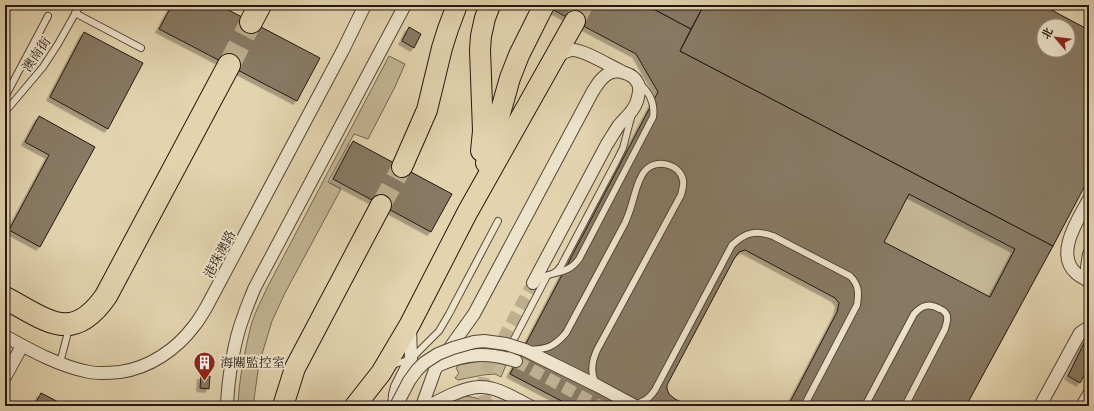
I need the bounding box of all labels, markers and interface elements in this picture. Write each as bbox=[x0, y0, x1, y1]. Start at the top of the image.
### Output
north arrow bbox=[1036, 18, 1076, 58]
text: 北 bbox=[1039, 26, 1057, 42]
street label: 澳南街 bbox=[19, 34, 55, 75]
street label: 港珠澳路 bbox=[201, 228, 239, 281]
building icon: 海關監控室 bbox=[192, 349, 218, 382]
place label: 海關監控室 bbox=[220, 355, 285, 371]

